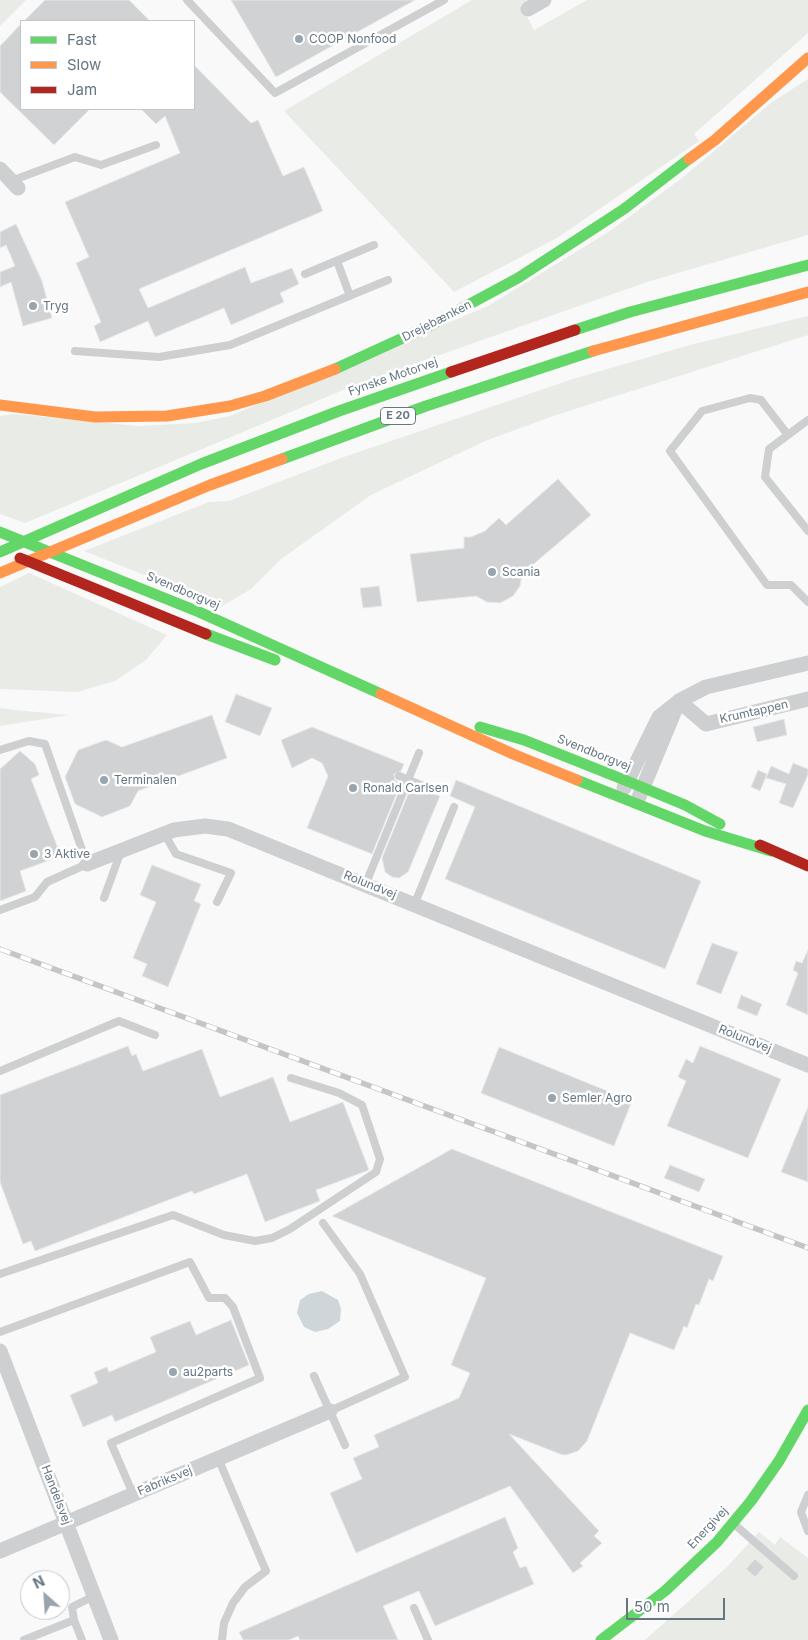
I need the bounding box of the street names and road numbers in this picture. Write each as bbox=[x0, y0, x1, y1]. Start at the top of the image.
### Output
street label: Drejebænken bbox=[400, 297, 474, 345]
street label: Fynske Motorvej bbox=[346, 355, 440, 399]
road number: E 20 bbox=[380, 408, 416, 424]
street label: Svendborgvej bbox=[144, 569, 222, 613]
street label: Krumtappen bbox=[718, 697, 790, 727]
street label: Svendborgvej bbox=[555, 732, 633, 774]
street label: Rolundvej bbox=[342, 868, 398, 902]
street label: Rolundvej bbox=[717, 1022, 773, 1056]
street label: Handelsvej bbox=[38, 1463, 74, 1527]
street label: Fabriksvej bbox=[136, 1463, 194, 1499]
street label: Energivej bbox=[685, 1504, 731, 1552]

